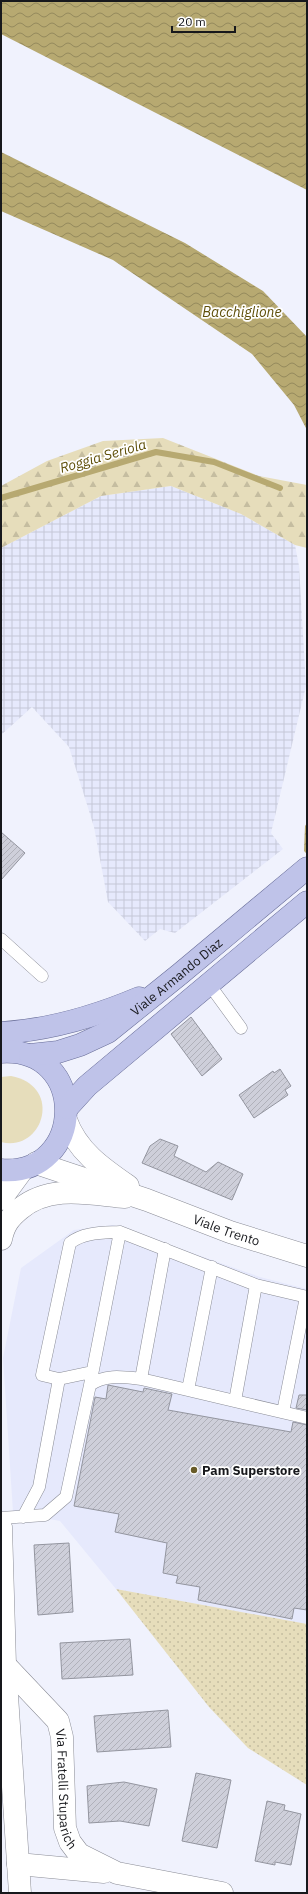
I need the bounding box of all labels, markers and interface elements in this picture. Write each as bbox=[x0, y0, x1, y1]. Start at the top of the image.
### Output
scale bar bbox=[172, 8, 235, 34]
text: 20 m bbox=[178, 14, 206, 29]
water label: Bacchiglione bbox=[202, 303, 282, 321]
water label: Roggia Seriola bbox=[58, 435, 148, 477]
street label: Viale Armando Diaz bbox=[127, 934, 226, 1020]
street label: Viale Trento bbox=[191, 1211, 262, 1250]
place label: Pam Superstore bbox=[202, 1462, 300, 1479]
marker: Pam Superstore bbox=[189, 1465, 199, 1475]
street label: Via Fratelli Stuparich bbox=[51, 1727, 80, 1853]

